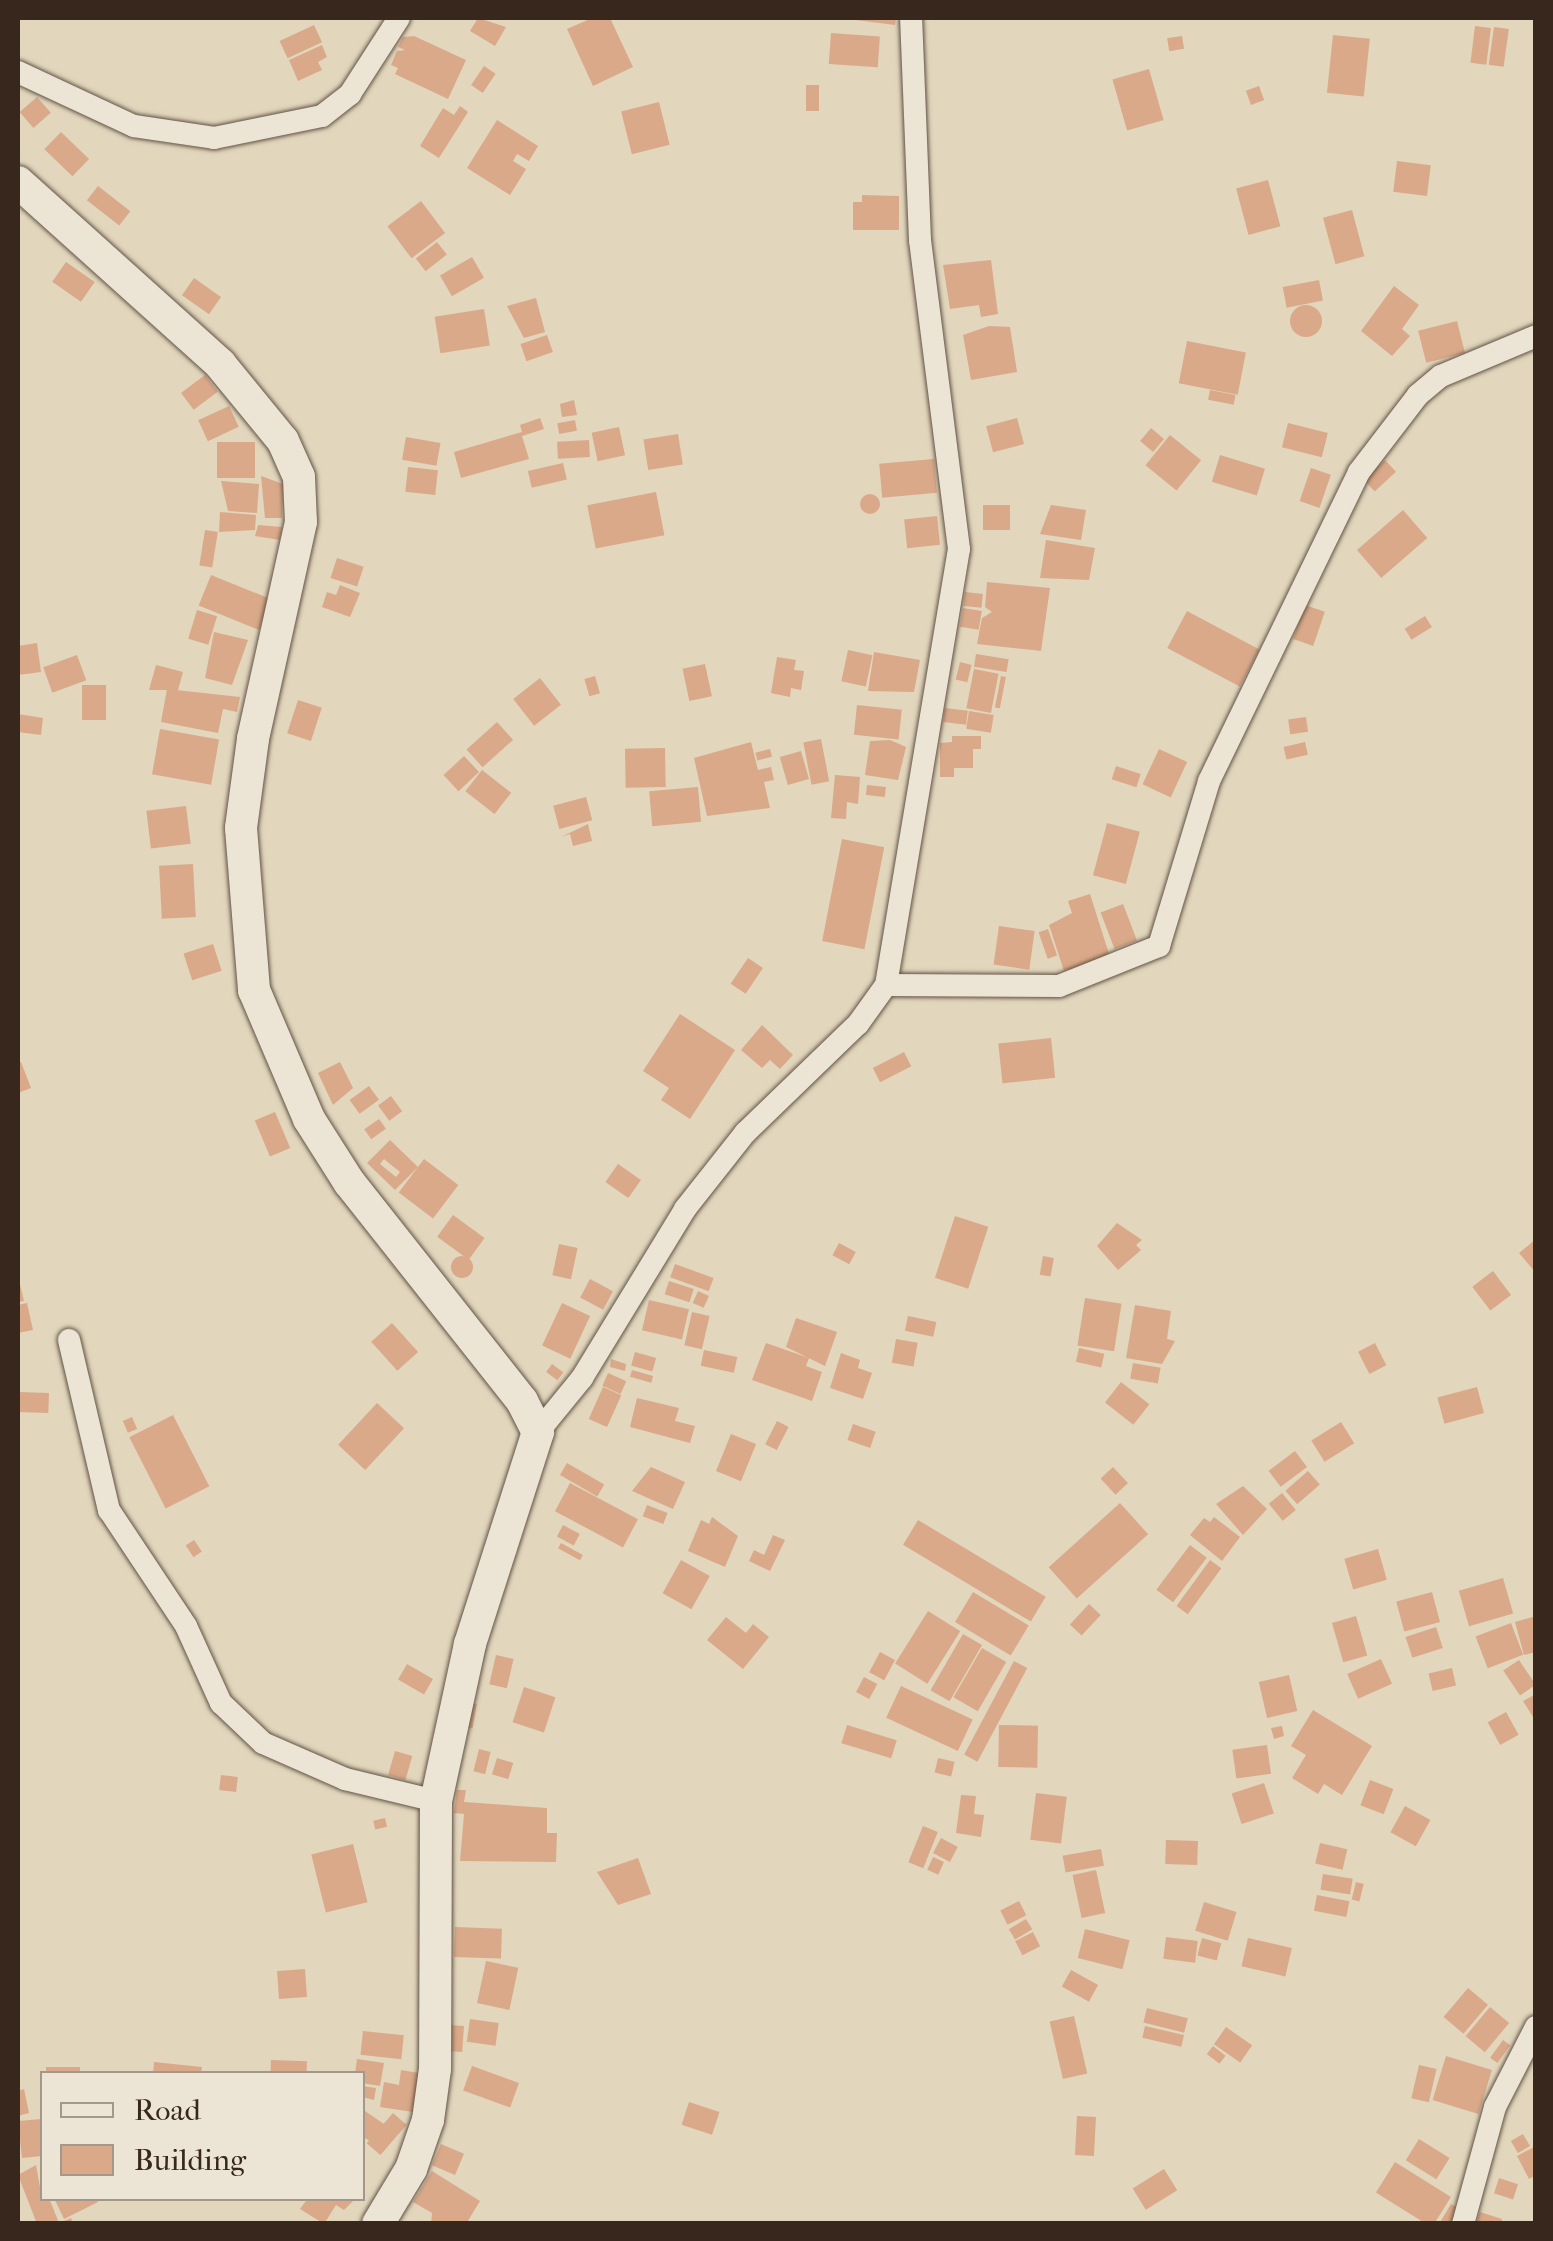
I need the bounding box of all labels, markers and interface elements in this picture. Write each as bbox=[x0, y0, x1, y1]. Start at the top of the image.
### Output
legend bbox=[40, 2071, 365, 2201]
text: Road bbox=[134, 2093, 201, 2128]
text: Building bbox=[134, 2143, 246, 2178]

